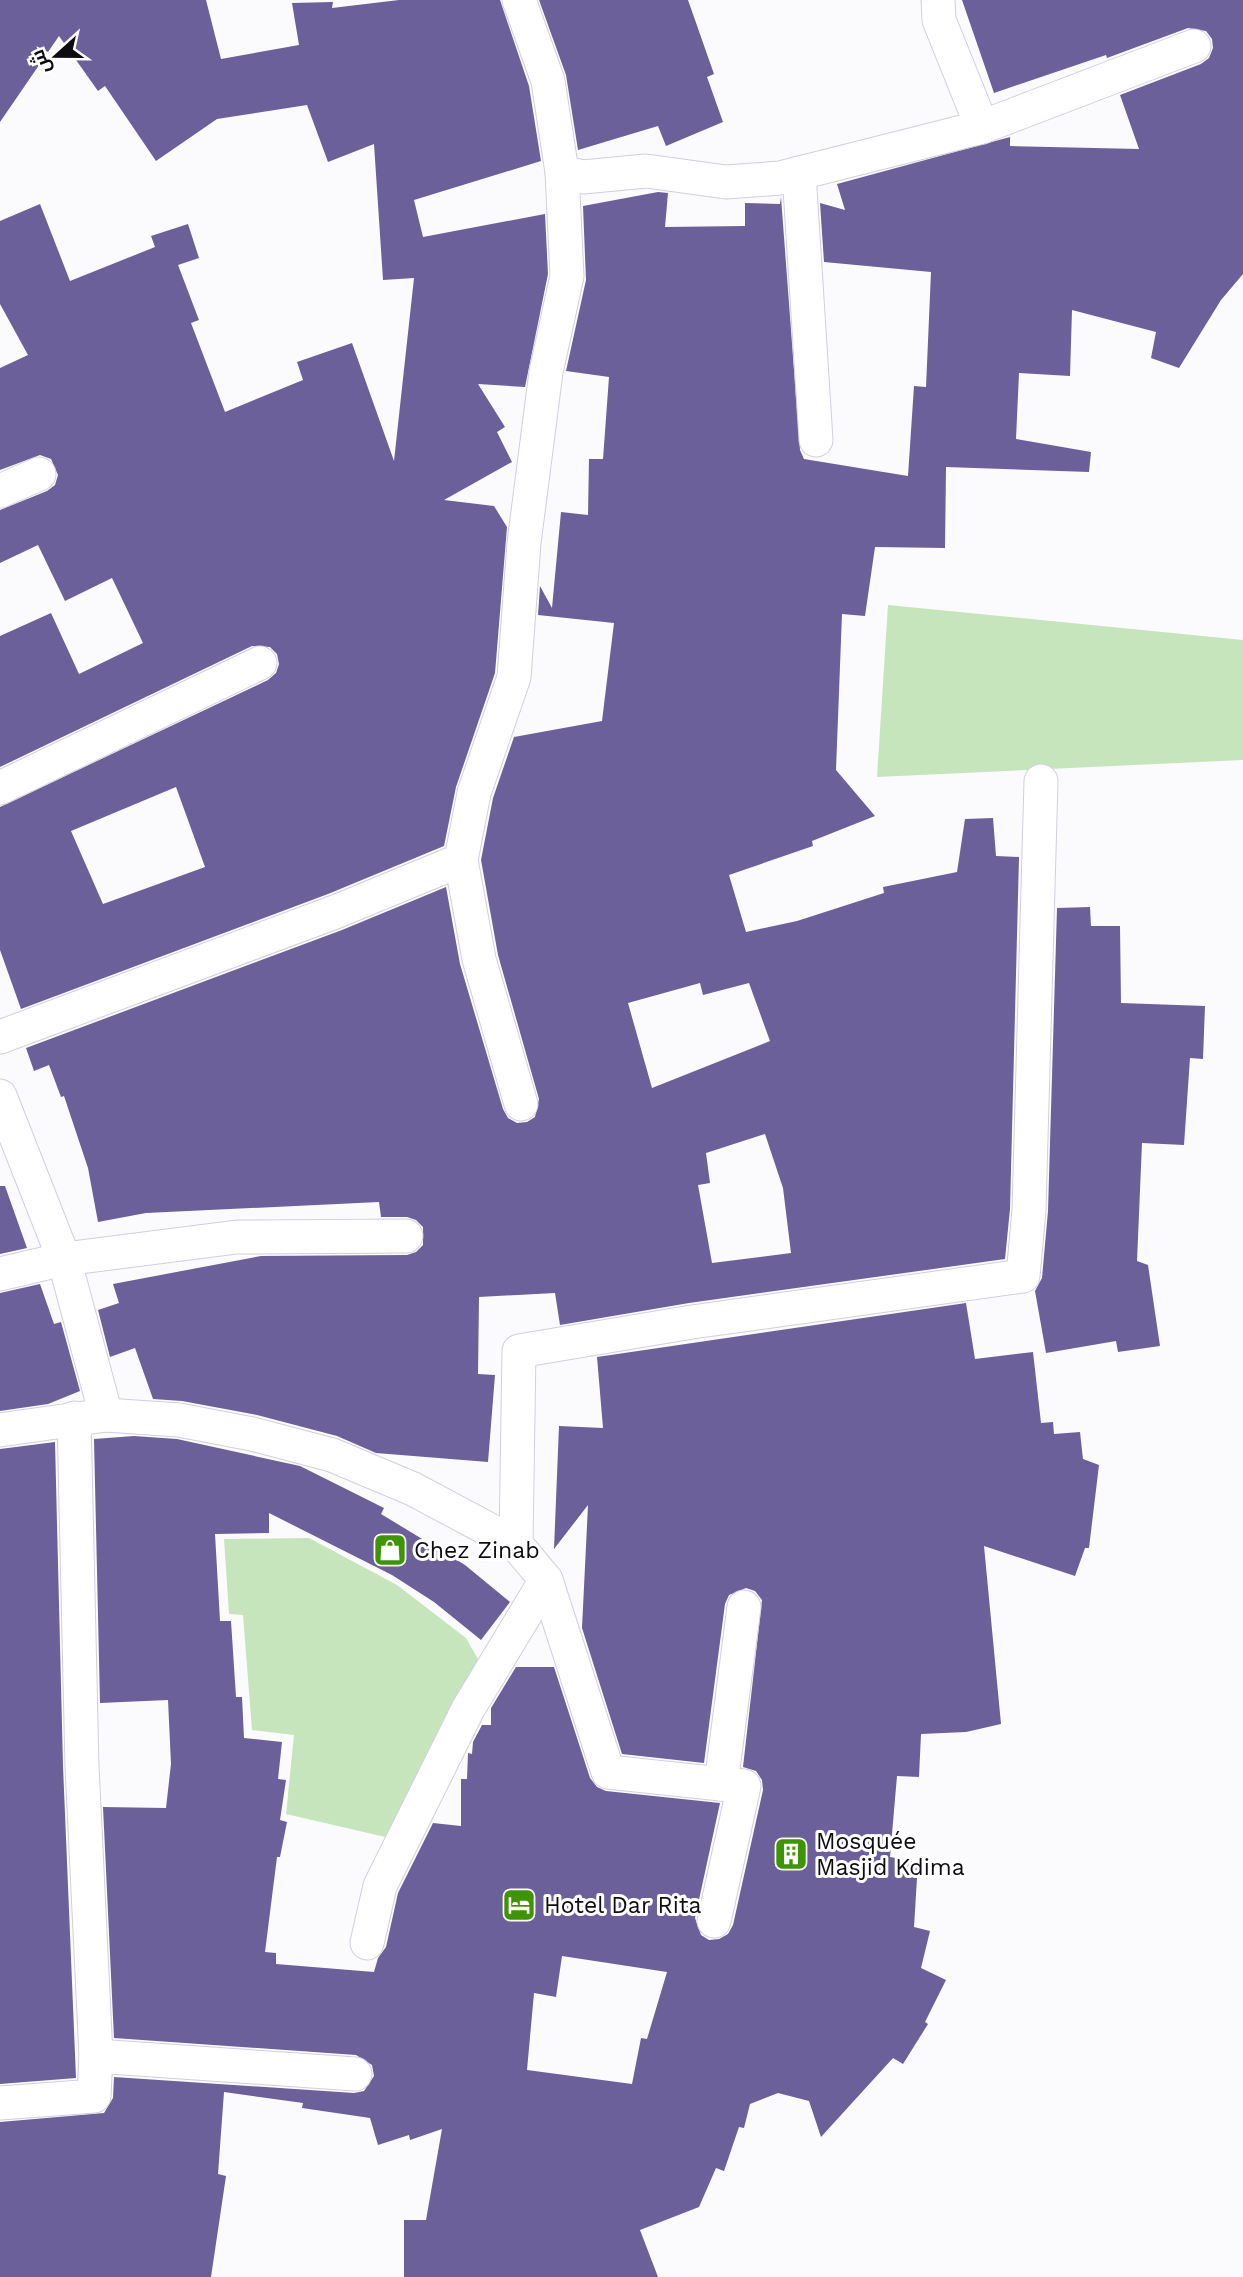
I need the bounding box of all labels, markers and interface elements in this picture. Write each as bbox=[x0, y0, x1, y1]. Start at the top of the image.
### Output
north arrow bbox=[21, 21, 91, 91]
text: ش bbox=[25, 46, 56, 77]
shop icon: Chez Zinab bbox=[371, 1531, 409, 1569]
place label: Chez Zinab bbox=[414, 1537, 540, 1564]
place label: Mosquée Masjid Kdima bbox=[816, 1828, 965, 1881]
building icon: Mosquée Masjid Kdima bbox=[772, 1835, 810, 1873]
hotel icon: Hotel Dar Rita bbox=[500, 1886, 538, 1924]
place label: Hotel Dar Rita bbox=[544, 1892, 702, 1919]

